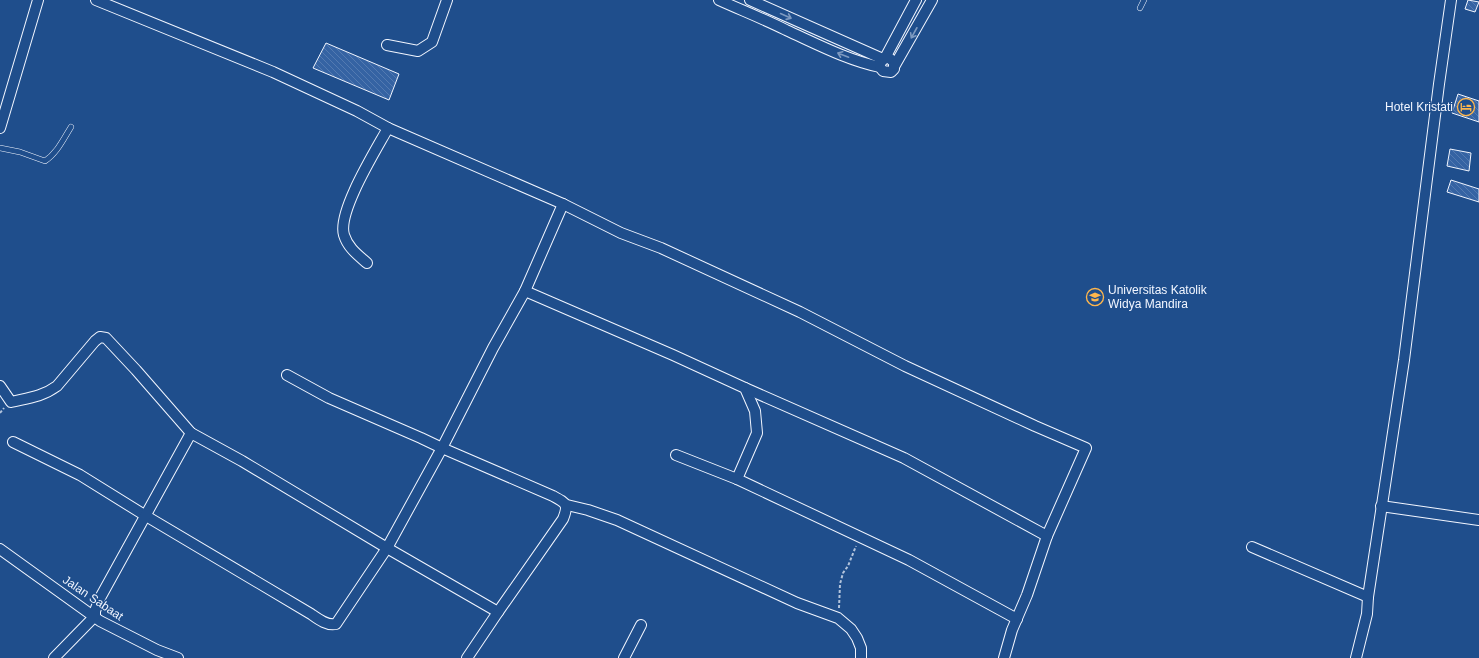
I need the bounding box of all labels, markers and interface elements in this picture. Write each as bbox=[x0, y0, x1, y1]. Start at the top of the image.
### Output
one-way arrow bbox=[780, 12, 792, 20]
one-way arrow bbox=[910, 27, 917, 39]
one-way arrow bbox=[838, 51, 850, 59]
hotel icon: Hotel Kristati bbox=[1456, 97, 1476, 117]
place label: Hotel Kristati bbox=[1385, 100, 1453, 114]
place label: Universitas Katolik Widya Mandira bbox=[1108, 283, 1208, 311]
school or university icon: Universitas Katolik Widya Mandira bbox=[1085, 287, 1105, 307]
street label: Jalan Sabaat bbox=[60, 573, 127, 624]

